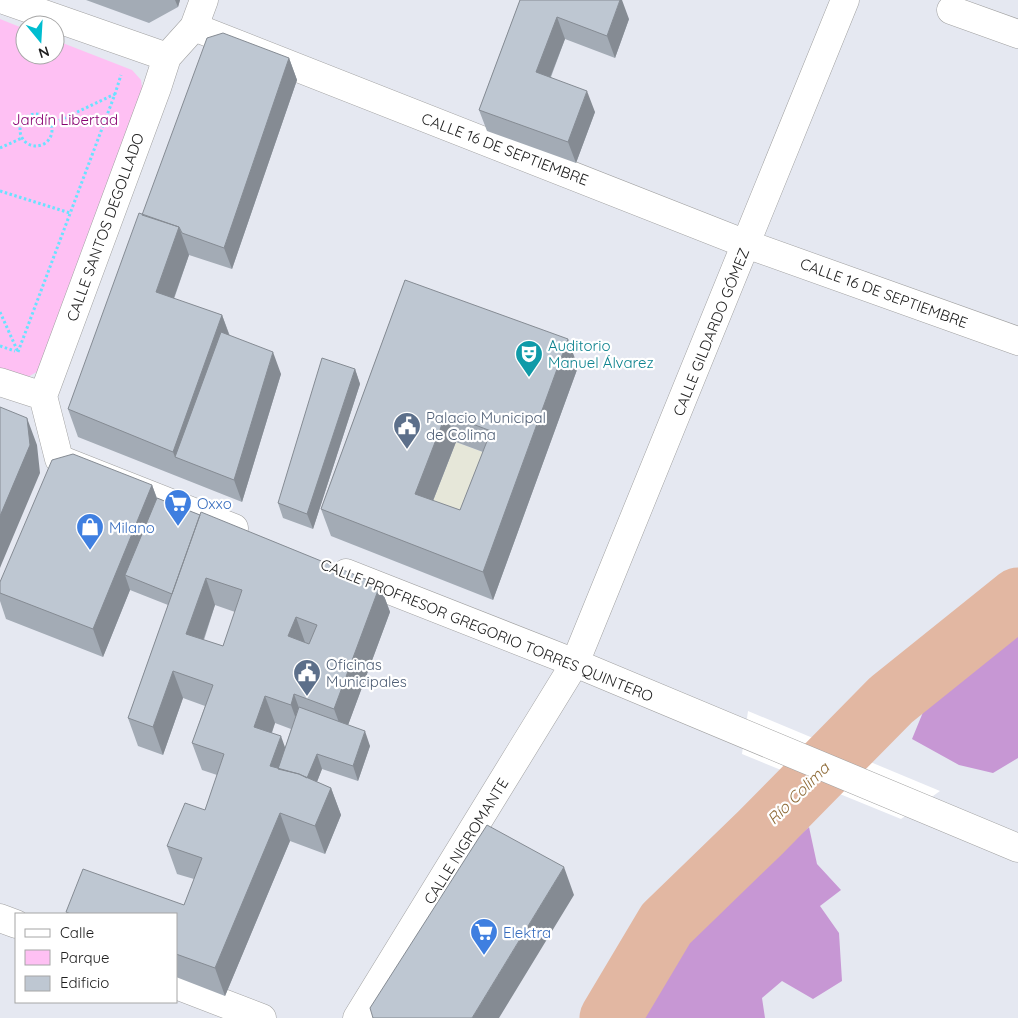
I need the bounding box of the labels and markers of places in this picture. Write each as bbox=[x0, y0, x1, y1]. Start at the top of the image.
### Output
place label: Auditorio Manuel Álvarez bbox=[548, 336, 654, 372]
theatre icon: Auditorio Manuel Álvarez bbox=[514, 339, 544, 378]
place label: Palacio Municipal de Colima bbox=[426, 408, 546, 444]
public building icon: Palacio Municipal de Colima bbox=[392, 411, 422, 450]
supermarket icon: Oxxo bbox=[163, 488, 193, 527]
place label: Oxxo bbox=[197, 494, 232, 513]
shop icon: Milano bbox=[75, 512, 105, 551]
place label: Milano bbox=[109, 518, 155, 537]
place label: Oficinas Municipales bbox=[326, 655, 407, 691]
public building icon: Oficinas Municipales bbox=[292, 658, 322, 697]
supermarket icon: Elektra bbox=[469, 917, 499, 956]
place label: Elektra bbox=[503, 923, 551, 942]

